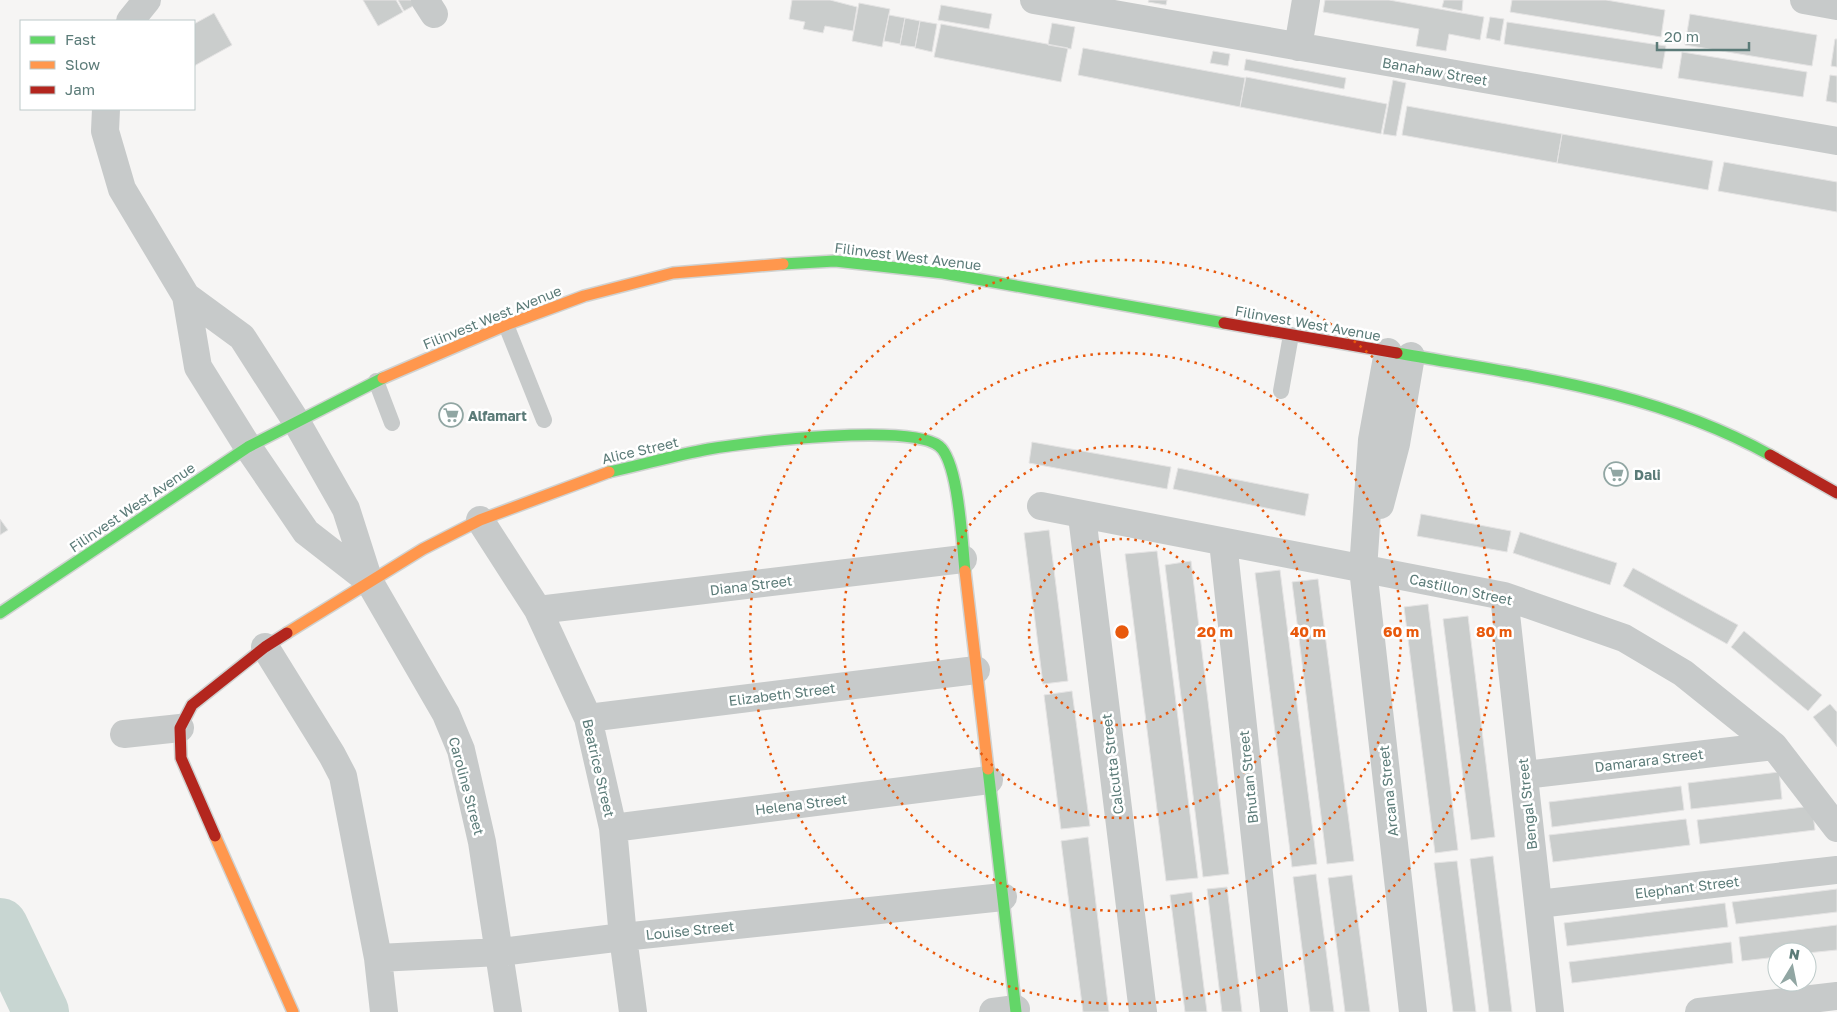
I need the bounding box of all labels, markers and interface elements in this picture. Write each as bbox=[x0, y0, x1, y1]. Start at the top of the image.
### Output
legend bbox=[20, 20, 195, 110]
scale bar bbox=[1657, 20, 1750, 52]
text: 20 m bbox=[1664, 27, 1699, 45]
text: Fast bbox=[65, 30, 96, 48]
street label: Banahaw Street bbox=[1381, 53, 1489, 89]
text: Slow bbox=[65, 55, 100, 73]
text: Jam bbox=[65, 80, 95, 98]
street label: Filinvest West Avenue bbox=[834, 239, 982, 273]
street label: Filinvest West Avenue bbox=[420, 281, 564, 353]
street label: Filinvest West Avenue bbox=[1234, 302, 1382, 344]
supermarket icon: Alfamart bbox=[438, 402, 464, 428]
place label: Alfamart bbox=[468, 407, 527, 424]
street label: Alice Street bbox=[600, 433, 680, 467]
street label: Filinvest West Avenue bbox=[66, 459, 198, 555]
supermarket icon: Dali bbox=[1603, 461, 1629, 487]
place label: Dali bbox=[1634, 466, 1661, 483]
street label: Castillon Street bbox=[1408, 570, 1514, 608]
street label: Diana Street bbox=[709, 572, 793, 598]
text: 20 m bbox=[1197, 622, 1233, 640]
text: 40 m bbox=[1290, 622, 1326, 640]
text: 60 m bbox=[1383, 622, 1419, 640]
text: 80 m bbox=[1476, 622, 1512, 640]
centre of rings bbox=[1113, 623, 1131, 641]
street label: Elizabeth Street bbox=[728, 679, 836, 709]
street label: Calcutta Street bbox=[1097, 712, 1127, 816]
street label: Beatrice Street bbox=[579, 717, 619, 819]
street label: Bhutan Street bbox=[1235, 730, 1261, 824]
street label: Caroline Street bbox=[446, 735, 488, 837]
street label: Arcana Street bbox=[1375, 745, 1401, 837]
street label: Damarara Street bbox=[1594, 745, 1704, 775]
street label: Bengal Street bbox=[1514, 757, 1540, 851]
street label: Helena Street bbox=[754, 790, 848, 818]
street label: Elephant Street bbox=[1634, 872, 1740, 902]
street label: Louise Street bbox=[645, 917, 735, 943]
north arrow bbox=[1767, 942, 1817, 992]
text: N bbox=[1788, 944, 1801, 963]

